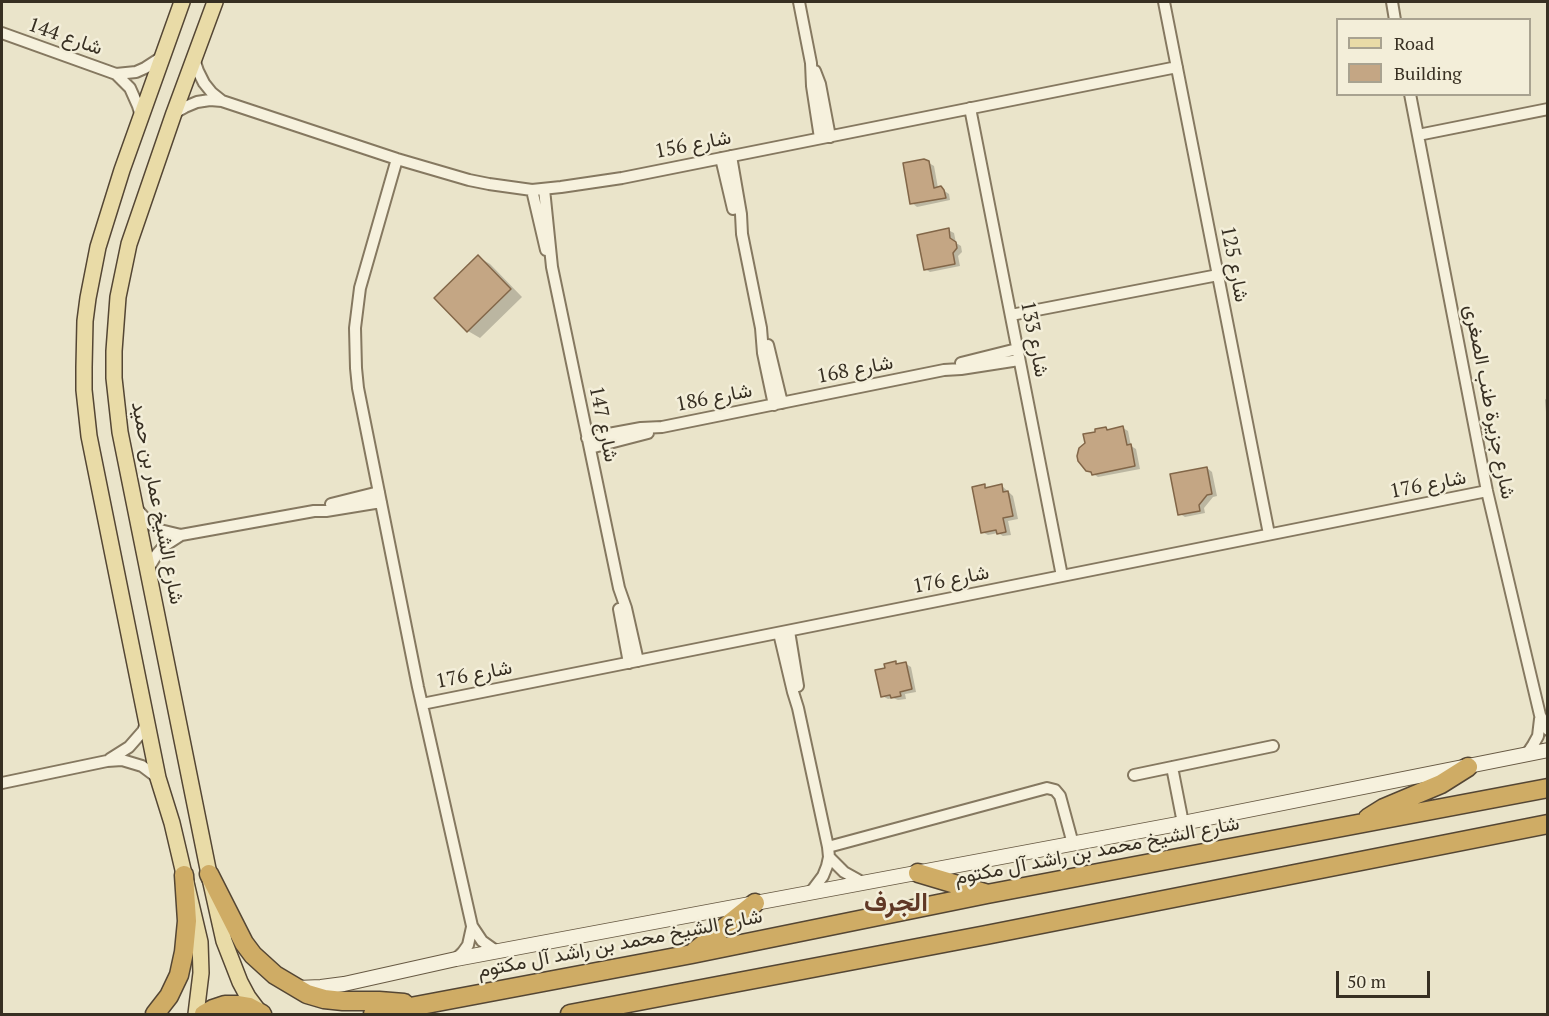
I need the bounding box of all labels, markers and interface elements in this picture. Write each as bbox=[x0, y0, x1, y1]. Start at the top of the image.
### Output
street label: شارع 144 bbox=[25, 13, 105, 61]
legend bbox=[1336, 18, 1531, 96]
text: Road bbox=[1394, 31, 1434, 55]
text: Building bbox=[1394, 61, 1462, 85]
street label: شارع 156 bbox=[653, 126, 733, 164]
street label: شارع 125 bbox=[1215, 224, 1253, 304]
street label: شارع 133 bbox=[1015, 299, 1053, 379]
street label: شارع جزيرة طنب الصغرى bbox=[1458, 303, 1520, 501]
street label: شارع 168 bbox=[815, 351, 895, 389]
street label: شارع 186 bbox=[674, 379, 754, 417]
street label: شارع 147 bbox=[583, 384, 623, 464]
street label: شارع الشيخ عمار بن حميد bbox=[126, 400, 188, 606]
street label: شارع 176 bbox=[1388, 466, 1468, 504]
street label: شارع 176 bbox=[911, 561, 991, 599]
street label: شارع 176 bbox=[434, 656, 514, 694]
street label: شارع الشيخ محمد بن راشد آل مكتوم bbox=[953, 812, 1241, 890]
district label: الجرف bbox=[864, 888, 928, 920]
street label: شارع الشيخ محمد بن راشد آل مكتوم bbox=[476, 905, 764, 983]
scale bar bbox=[1339, 959, 1434, 997]
text: 50 m bbox=[1347, 969, 1386, 993]

